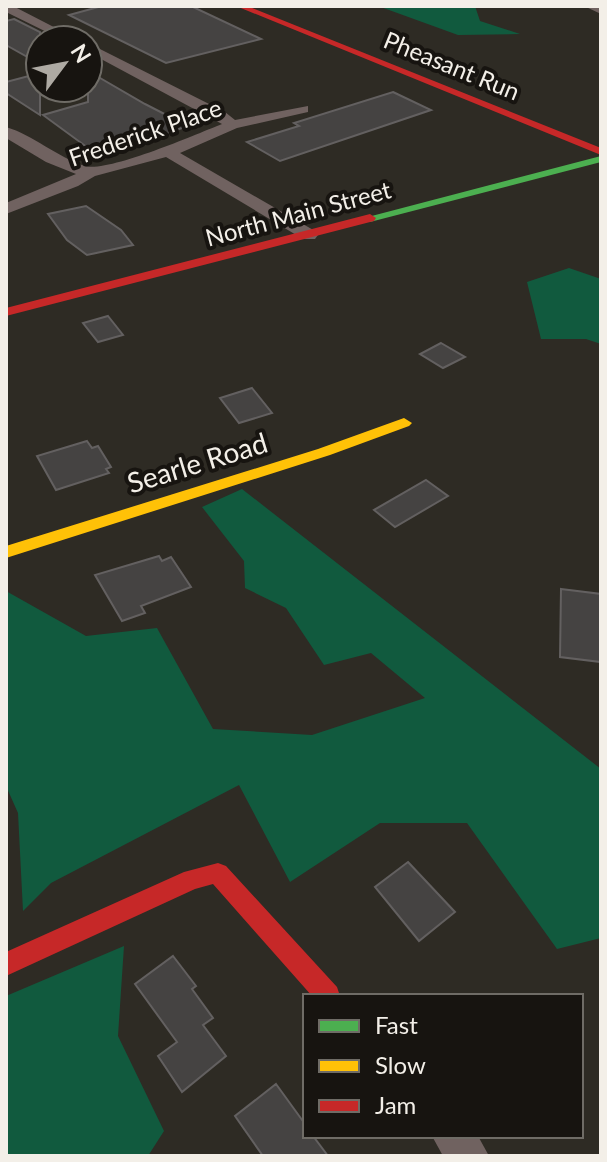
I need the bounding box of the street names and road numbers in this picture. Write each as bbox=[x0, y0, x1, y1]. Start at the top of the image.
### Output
street label: Pheasant Run bbox=[380, 25, 524, 105]
street label: Frederick Place bbox=[65, 92, 225, 172]
street label: North Main Street bbox=[202, 174, 394, 252]
street label: Searle Road bbox=[123, 425, 271, 499]

